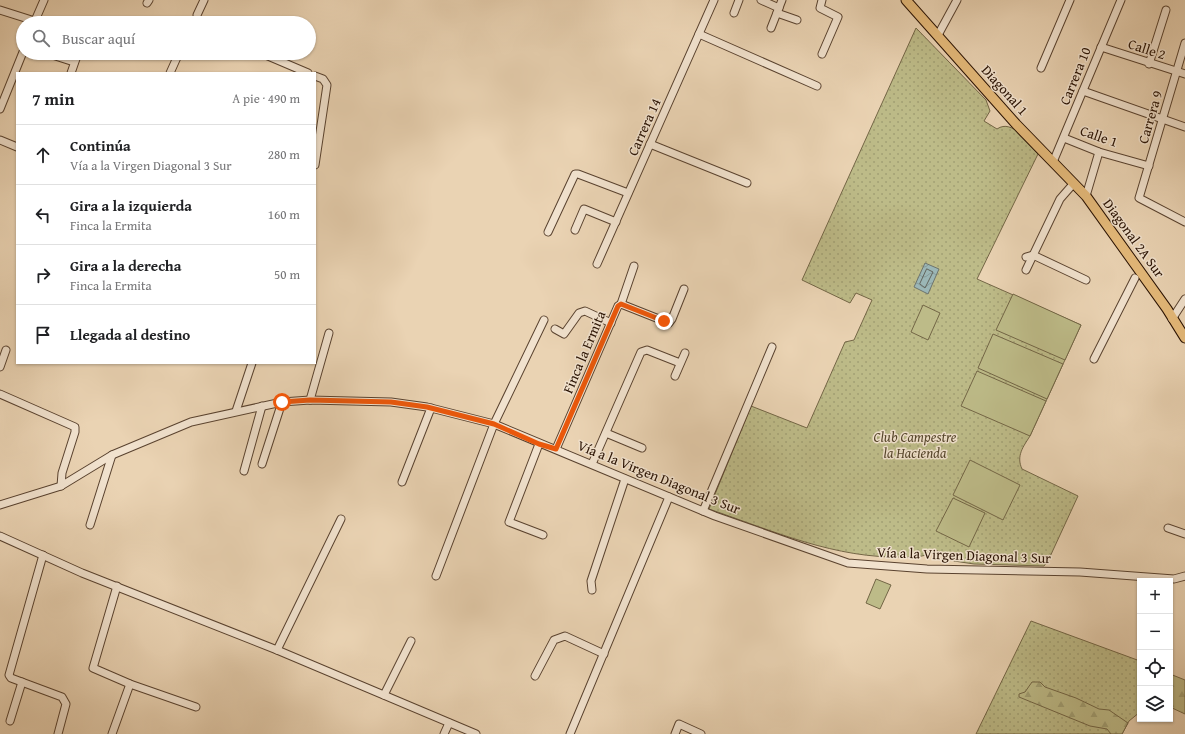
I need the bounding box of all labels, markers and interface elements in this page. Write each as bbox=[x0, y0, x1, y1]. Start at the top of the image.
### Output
search box bbox=[16, 16, 316, 60]
icon: search bbox=[30, 27, 52, 49]
text: Buscar aquí bbox=[62, 28, 135, 49]
street label: Calle 2 bbox=[1126, 34, 1168, 64]
street label: Carrera 10 bbox=[1054, 44, 1096, 108]
street label: Diagonal 1 bbox=[977, 60, 1033, 120]
text: 7 min bbox=[32, 86, 74, 111]
street label: Carrera 9 bbox=[1133, 88, 1167, 146]
text: A pie · 490 m bbox=[232, 89, 300, 108]
street label: Carrera 14 bbox=[622, 95, 666, 159]
street label: Calle 1 bbox=[1078, 120, 1120, 152]
text: Continúa bbox=[70, 135, 131, 156]
icon: ahead bbox=[32, 144, 54, 166]
text: 280 m bbox=[268, 145, 300, 164]
text: Vía a la Virgen Diagonal 3 Sur bbox=[70, 156, 232, 175]
street label: Diagonal 2A Sur bbox=[1099, 194, 1170, 282]
text: Gira a la izquierda bbox=[70, 195, 192, 216]
icon: left bbox=[32, 204, 54, 226]
text: 160 m bbox=[268, 205, 300, 224]
text: Finca la Ermita bbox=[70, 216, 152, 235]
text: Gira a la derecha bbox=[70, 255, 181, 276]
icon: right bbox=[32, 264, 54, 286]
text: 50 m bbox=[274, 265, 300, 284]
text: Finca la Ermita bbox=[70, 276, 152, 295]
street label: Finca la Ermita bbox=[558, 307, 611, 396]
route end bbox=[655, 312, 673, 330]
icon: arrive bbox=[32, 324, 54, 346]
text: Llegada al destino bbox=[70, 324, 190, 345]
route start bbox=[273, 393, 291, 411]
park label: Club Campestre la Hacienda bbox=[873, 427, 957, 463]
street label: Vía a la Virgen Diagonal 3 Sur bbox=[575, 435, 744, 519]
street label: Vía a la Virgen Diagonal 3 Sur bbox=[877, 542, 1052, 568]
map controls bbox=[1137, 578, 1173, 722]
button: + bbox=[1137, 578, 1173, 614]
button: − bbox=[1137, 614, 1173, 650]
button: locate bbox=[1137, 650, 1173, 686]
button: layers bbox=[1137, 686, 1173, 722]

